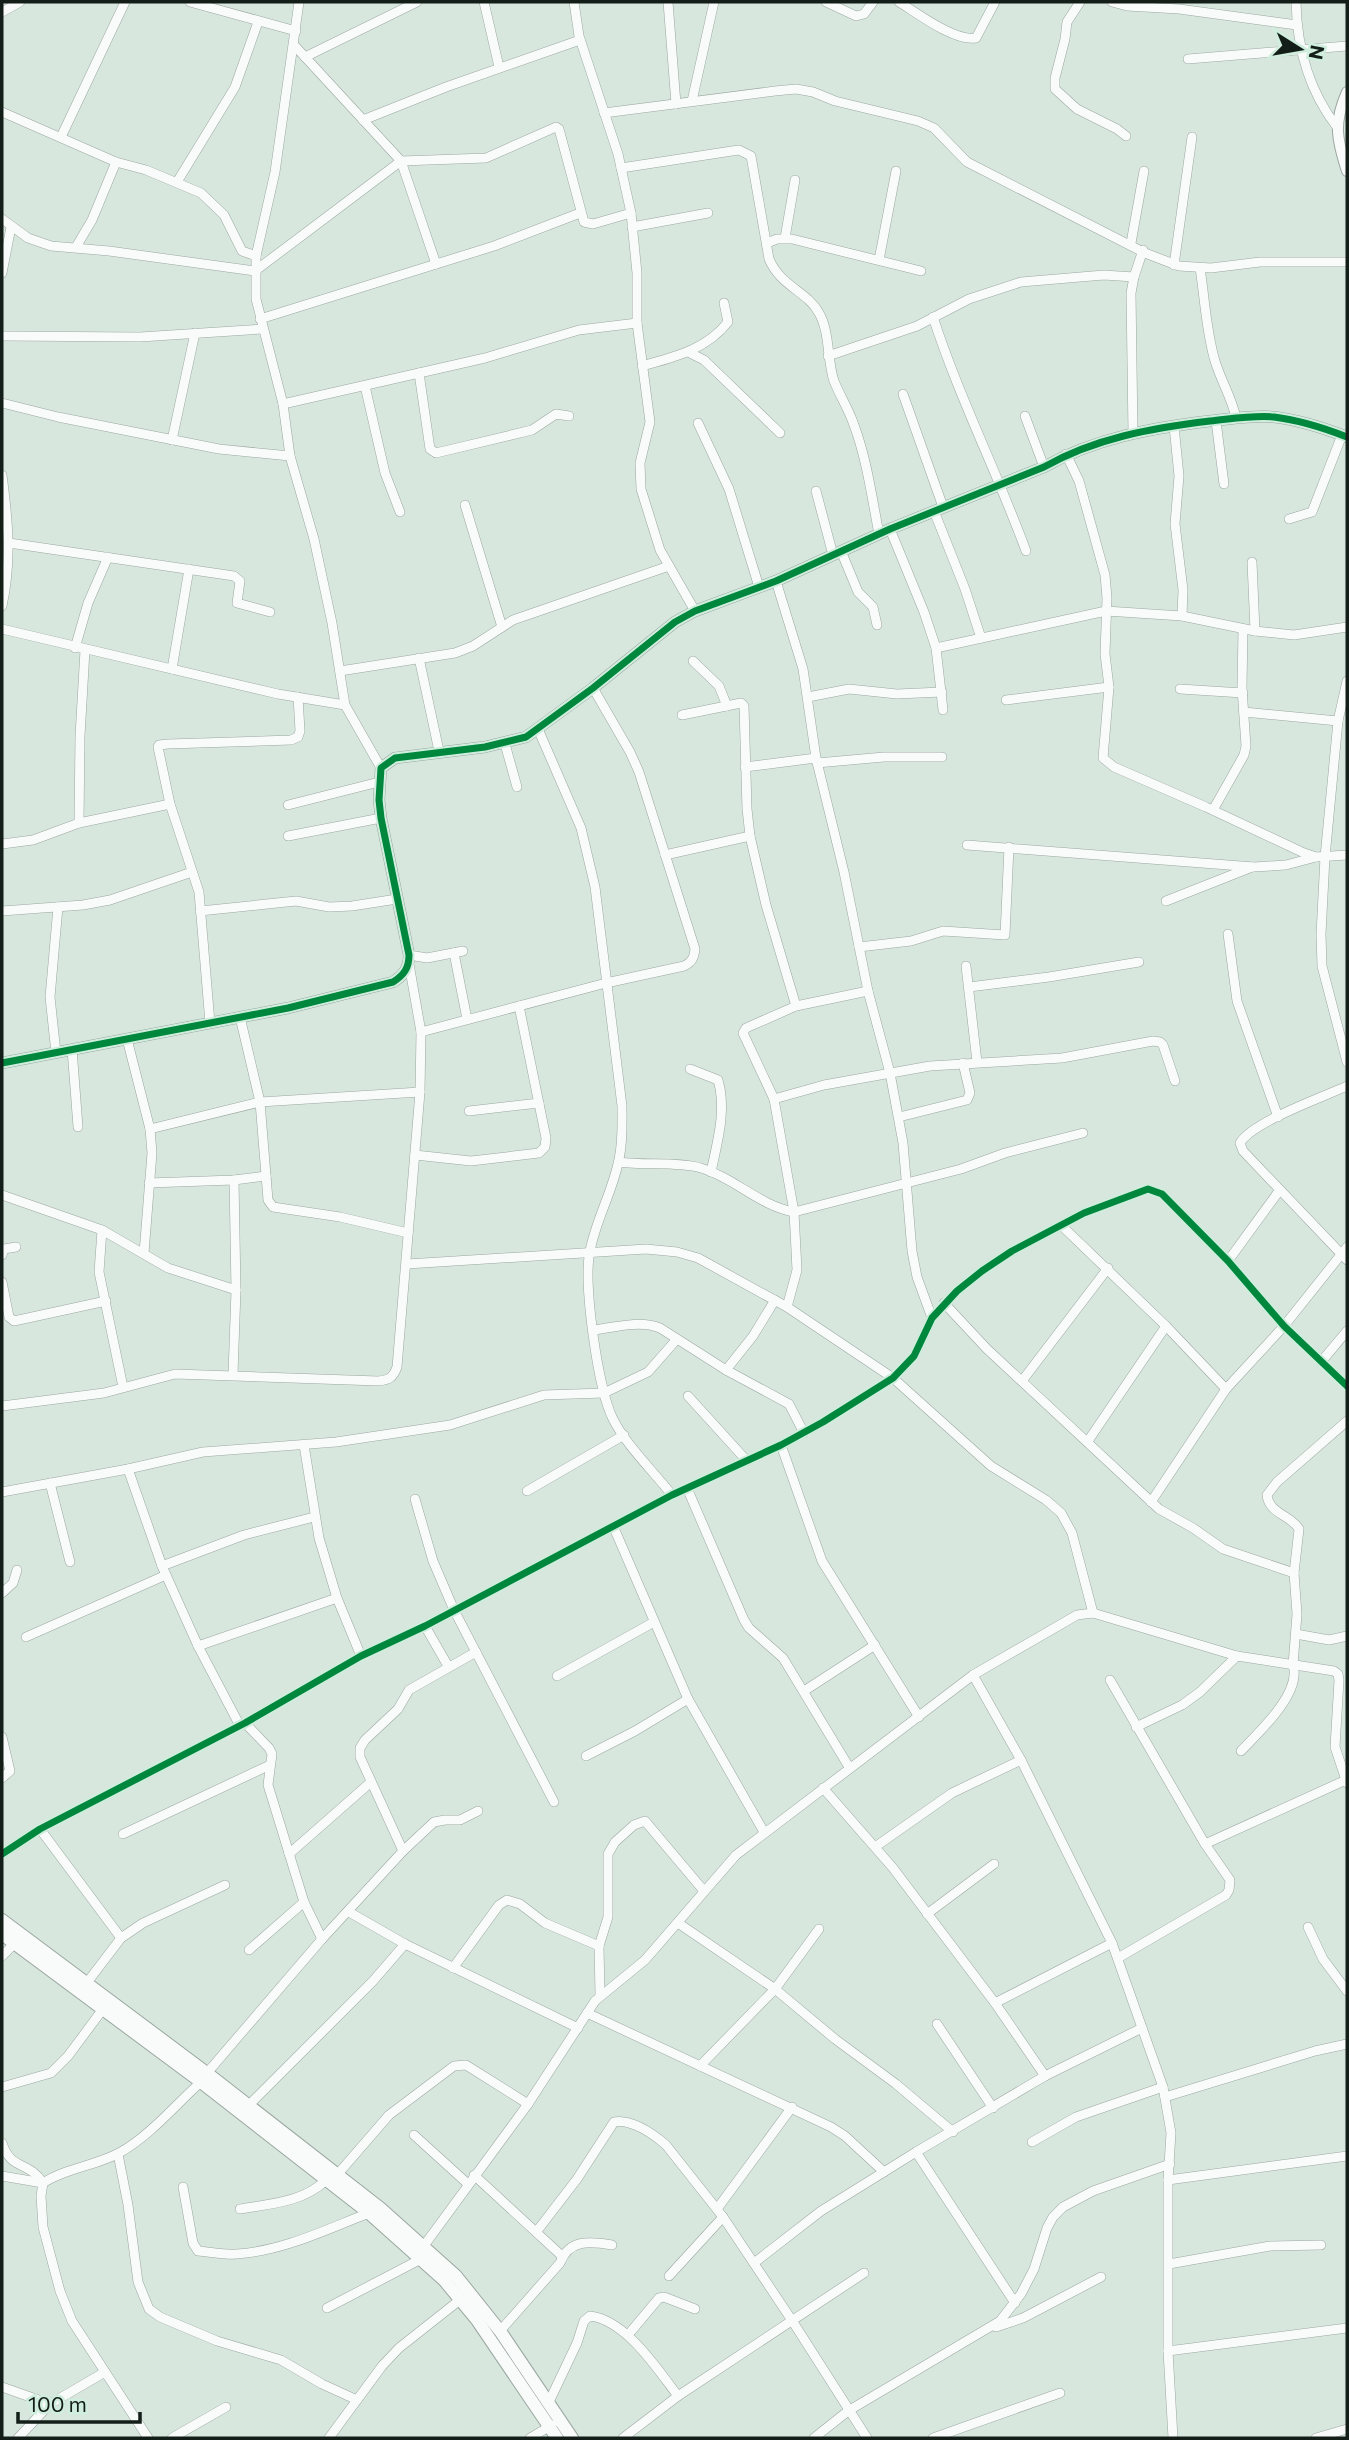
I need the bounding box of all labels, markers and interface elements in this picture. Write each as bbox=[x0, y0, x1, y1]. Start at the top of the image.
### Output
north arrow bbox=[1265, 14, 1335, 84]
text: N bbox=[1305, 43, 1330, 62]
scale bar bbox=[18, 2380, 140, 2424]
text: 100 m bbox=[28, 2391, 87, 2416]

